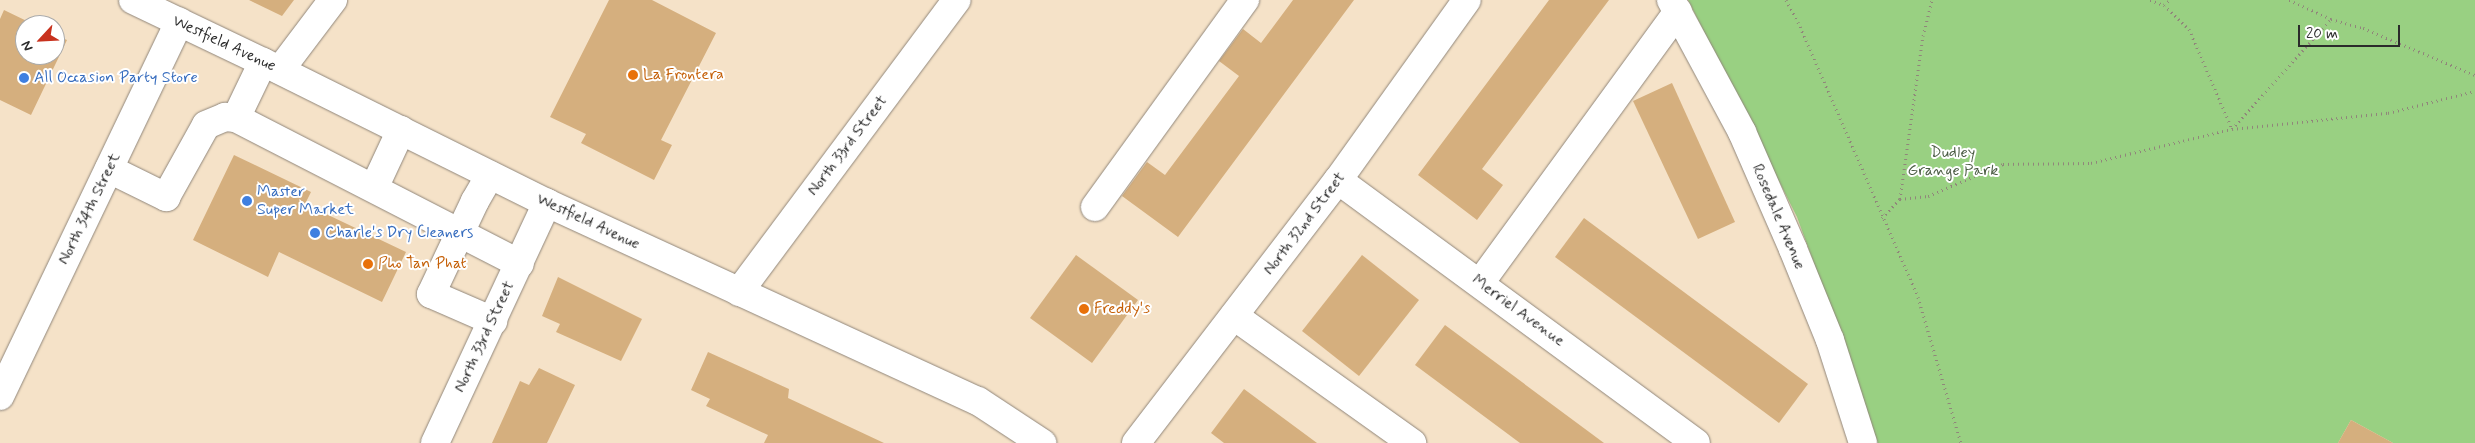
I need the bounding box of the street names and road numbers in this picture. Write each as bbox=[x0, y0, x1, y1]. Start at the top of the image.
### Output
street label: Westfield Avenue bbox=[168, 11, 280, 77]
street label: North 33rd Street bbox=[804, 92, 892, 200]
street label: North 34th Street bbox=[55, 150, 125, 268]
street label: Rosedale Avenue bbox=[1747, 160, 1809, 274]
street label: North 32nd Street bbox=[1260, 169, 1350, 279]
street label: Westfield Avenue bbox=[532, 189, 644, 255]
street label: Merriel Avenue bbox=[1470, 272, 1566, 350]
street label: North 33rd Street bbox=[451, 279, 519, 395]

